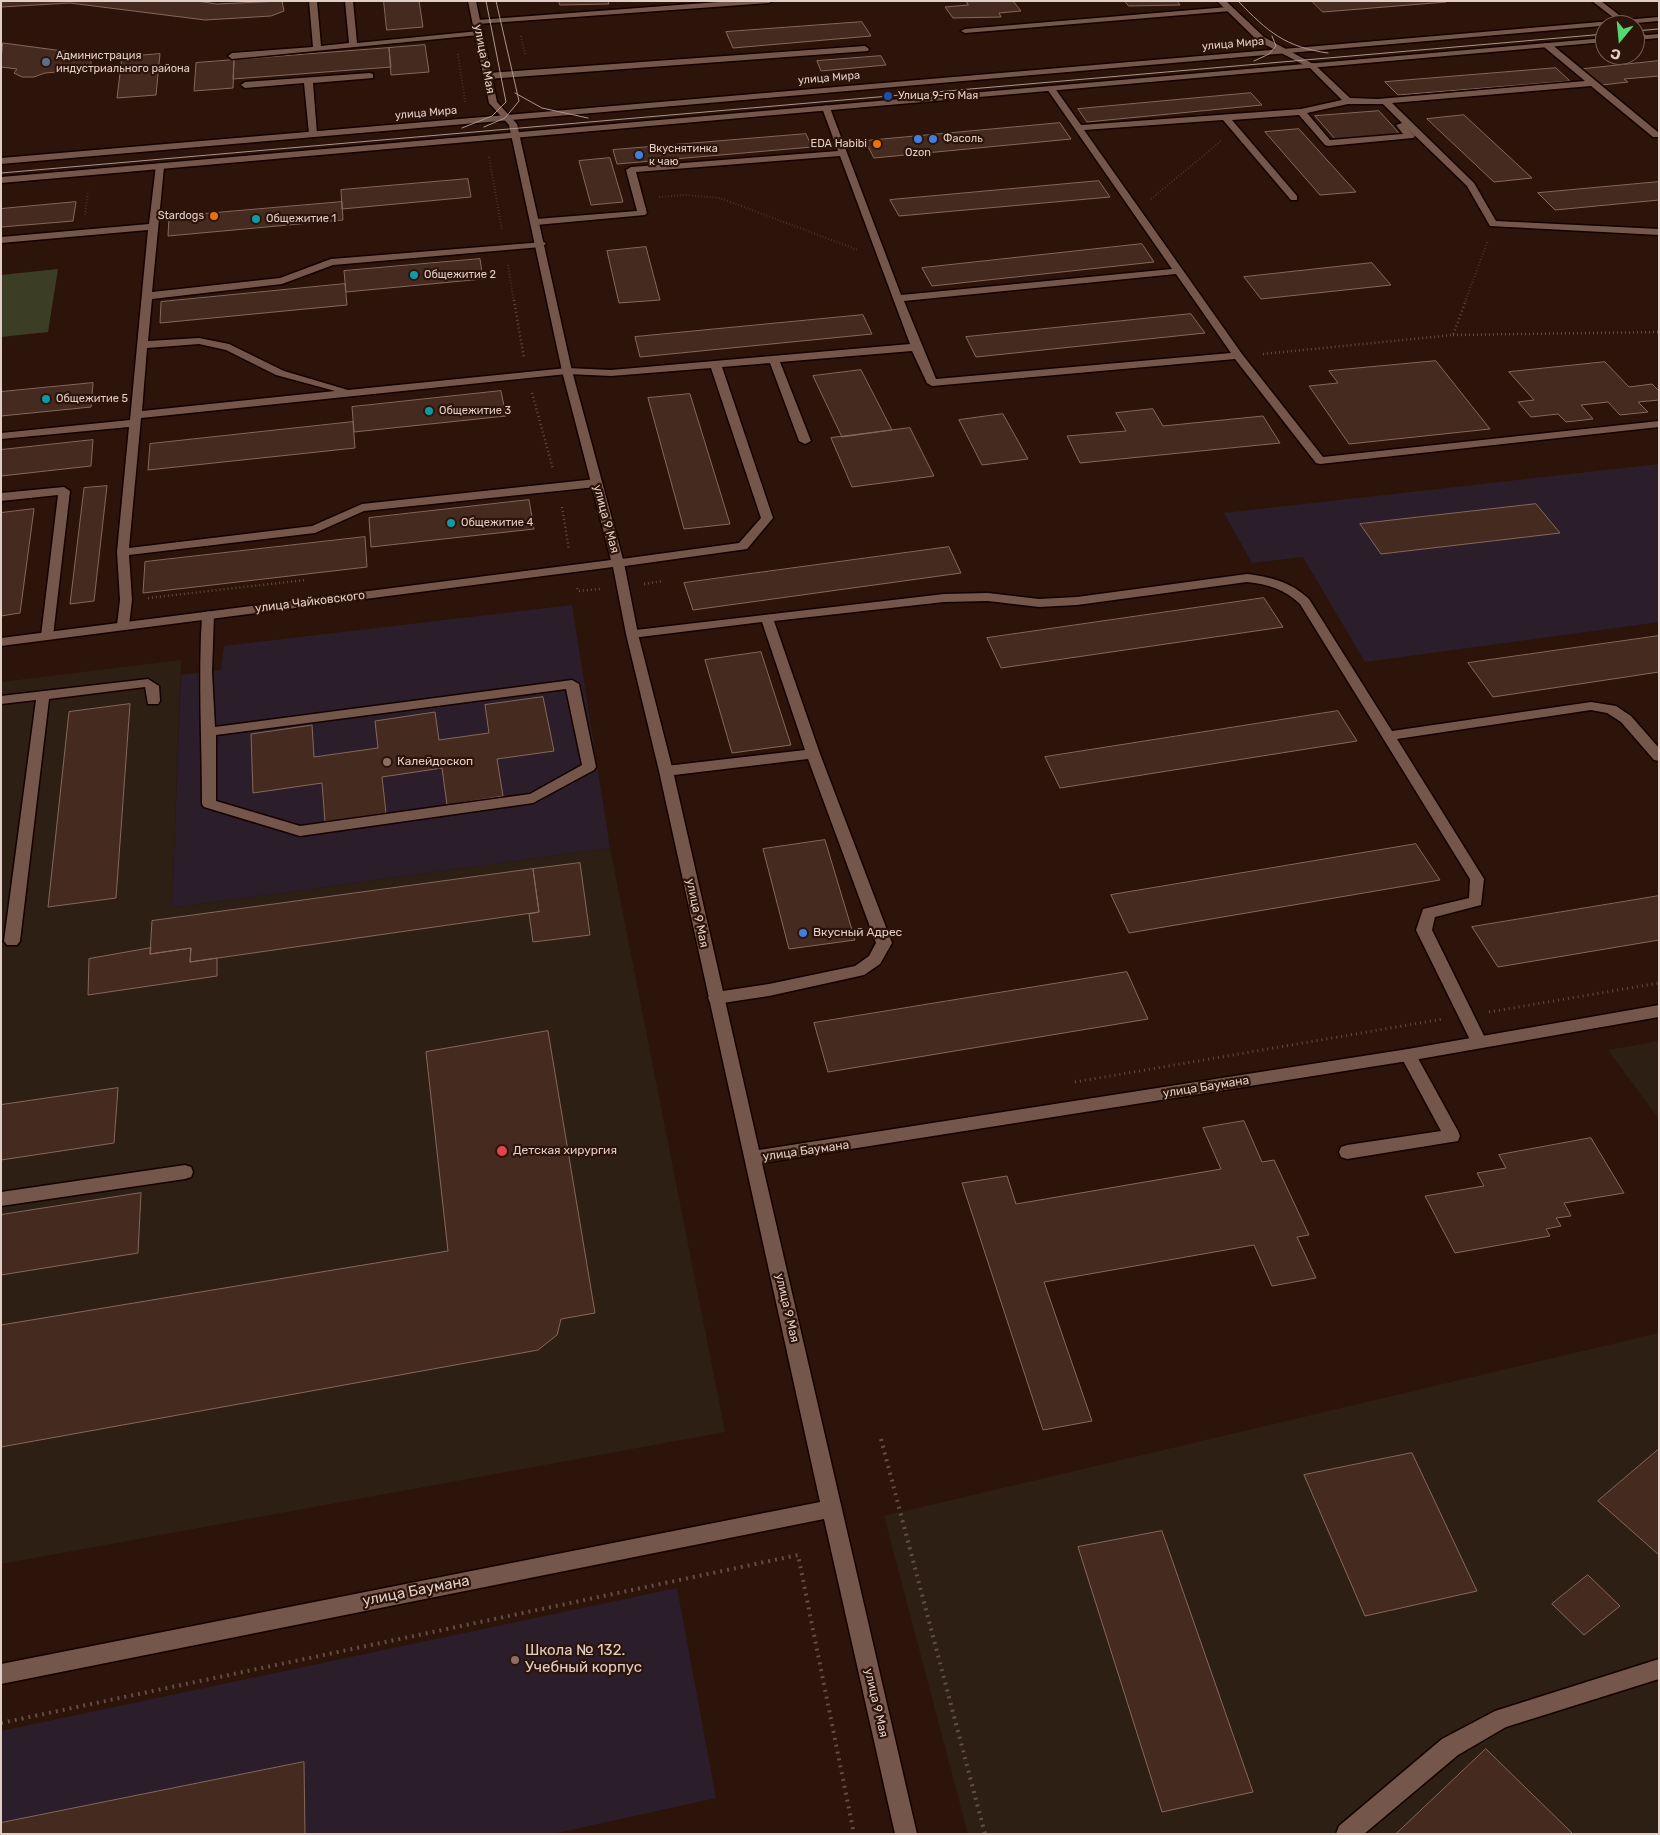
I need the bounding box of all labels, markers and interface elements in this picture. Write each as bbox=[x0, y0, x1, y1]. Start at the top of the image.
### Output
north arrow bbox=[1595, 15, 1645, 65]
street label: улица 9 Мая bbox=[470, 23, 498, 95]
street label: улица Мира bbox=[1201, 35, 1265, 53]
text: С bbox=[1609, 44, 1623, 63]
place label: Администрация индустриального района bbox=[56, 49, 190, 75]
marker: Администрация индустриального района bbox=[40, 56, 52, 68]
street label: улица Мира bbox=[797, 69, 861, 87]
place label: Улица 9-го Мая bbox=[898, 89, 978, 103]
marker: Улица 9-го Мая bbox=[882, 90, 894, 102]
street label: улица Мира bbox=[394, 104, 458, 122]
place label: Фасоль bbox=[943, 132, 983, 146]
marker: Ozon bbox=[912, 133, 924, 145]
marker: Фасоль bbox=[927, 133, 939, 145]
place label: EDA Habibi bbox=[810, 137, 867, 151]
marker: EDA Habibi bbox=[871, 138, 883, 150]
place label: Вкуснятинка к чаю bbox=[649, 142, 718, 168]
place label: Ozon bbox=[905, 146, 931, 160]
marker: Вкуснятинка к чаю bbox=[633, 149, 645, 161]
place label: Stardogs bbox=[158, 209, 204, 223]
marker: Stardogs bbox=[208, 210, 220, 222]
place label: Общежитие 1 bbox=[266, 212, 336, 226]
marker: Общежитие 1 bbox=[250, 213, 262, 225]
place label: Общежитие 2 bbox=[424, 268, 496, 282]
marker: Общежитие 2 bbox=[408, 269, 420, 281]
place label: Общежитие 5 bbox=[56, 392, 128, 406]
marker: Общежитие 5 bbox=[40, 393, 52, 405]
place label: Общежитие 3 bbox=[439, 404, 511, 418]
marker: Общежитие 3 bbox=[423, 405, 435, 417]
street label: улица 9 Мая bbox=[590, 483, 622, 555]
place label: Общежитие 4 bbox=[461, 516, 533, 530]
marker: Общежитие 4 bbox=[445, 517, 457, 529]
street label: улица Чайковского bbox=[254, 588, 366, 616]
place label: Калейдоскоп bbox=[397, 755, 473, 769]
marker: Калейдоскоп bbox=[381, 756, 393, 768]
street label: улица 9 Мая bbox=[683, 877, 711, 949]
place label: Вкусный Адрес bbox=[813, 926, 902, 940]
marker: Вкусный Адрес bbox=[797, 927, 809, 939]
street label: улица Баумана bbox=[1162, 1073, 1250, 1101]
street label: улица Баумана bbox=[762, 1138, 850, 1164]
marker: Детская хирургия bbox=[495, 1144, 509, 1158]
place label: Детская хирургия bbox=[513, 1144, 617, 1158]
street label: улица 9 Мая bbox=[772, 1272, 802, 1344]
street label: улица Баумана bbox=[361, 1572, 471, 1610]
place label: Школа № 132. Учебный корпус bbox=[525, 1642, 642, 1677]
marker: Школа № 132. Учебный корпус bbox=[509, 1654, 521, 1666]
street label: улица 9 Мая bbox=[861, 1667, 891, 1739]

